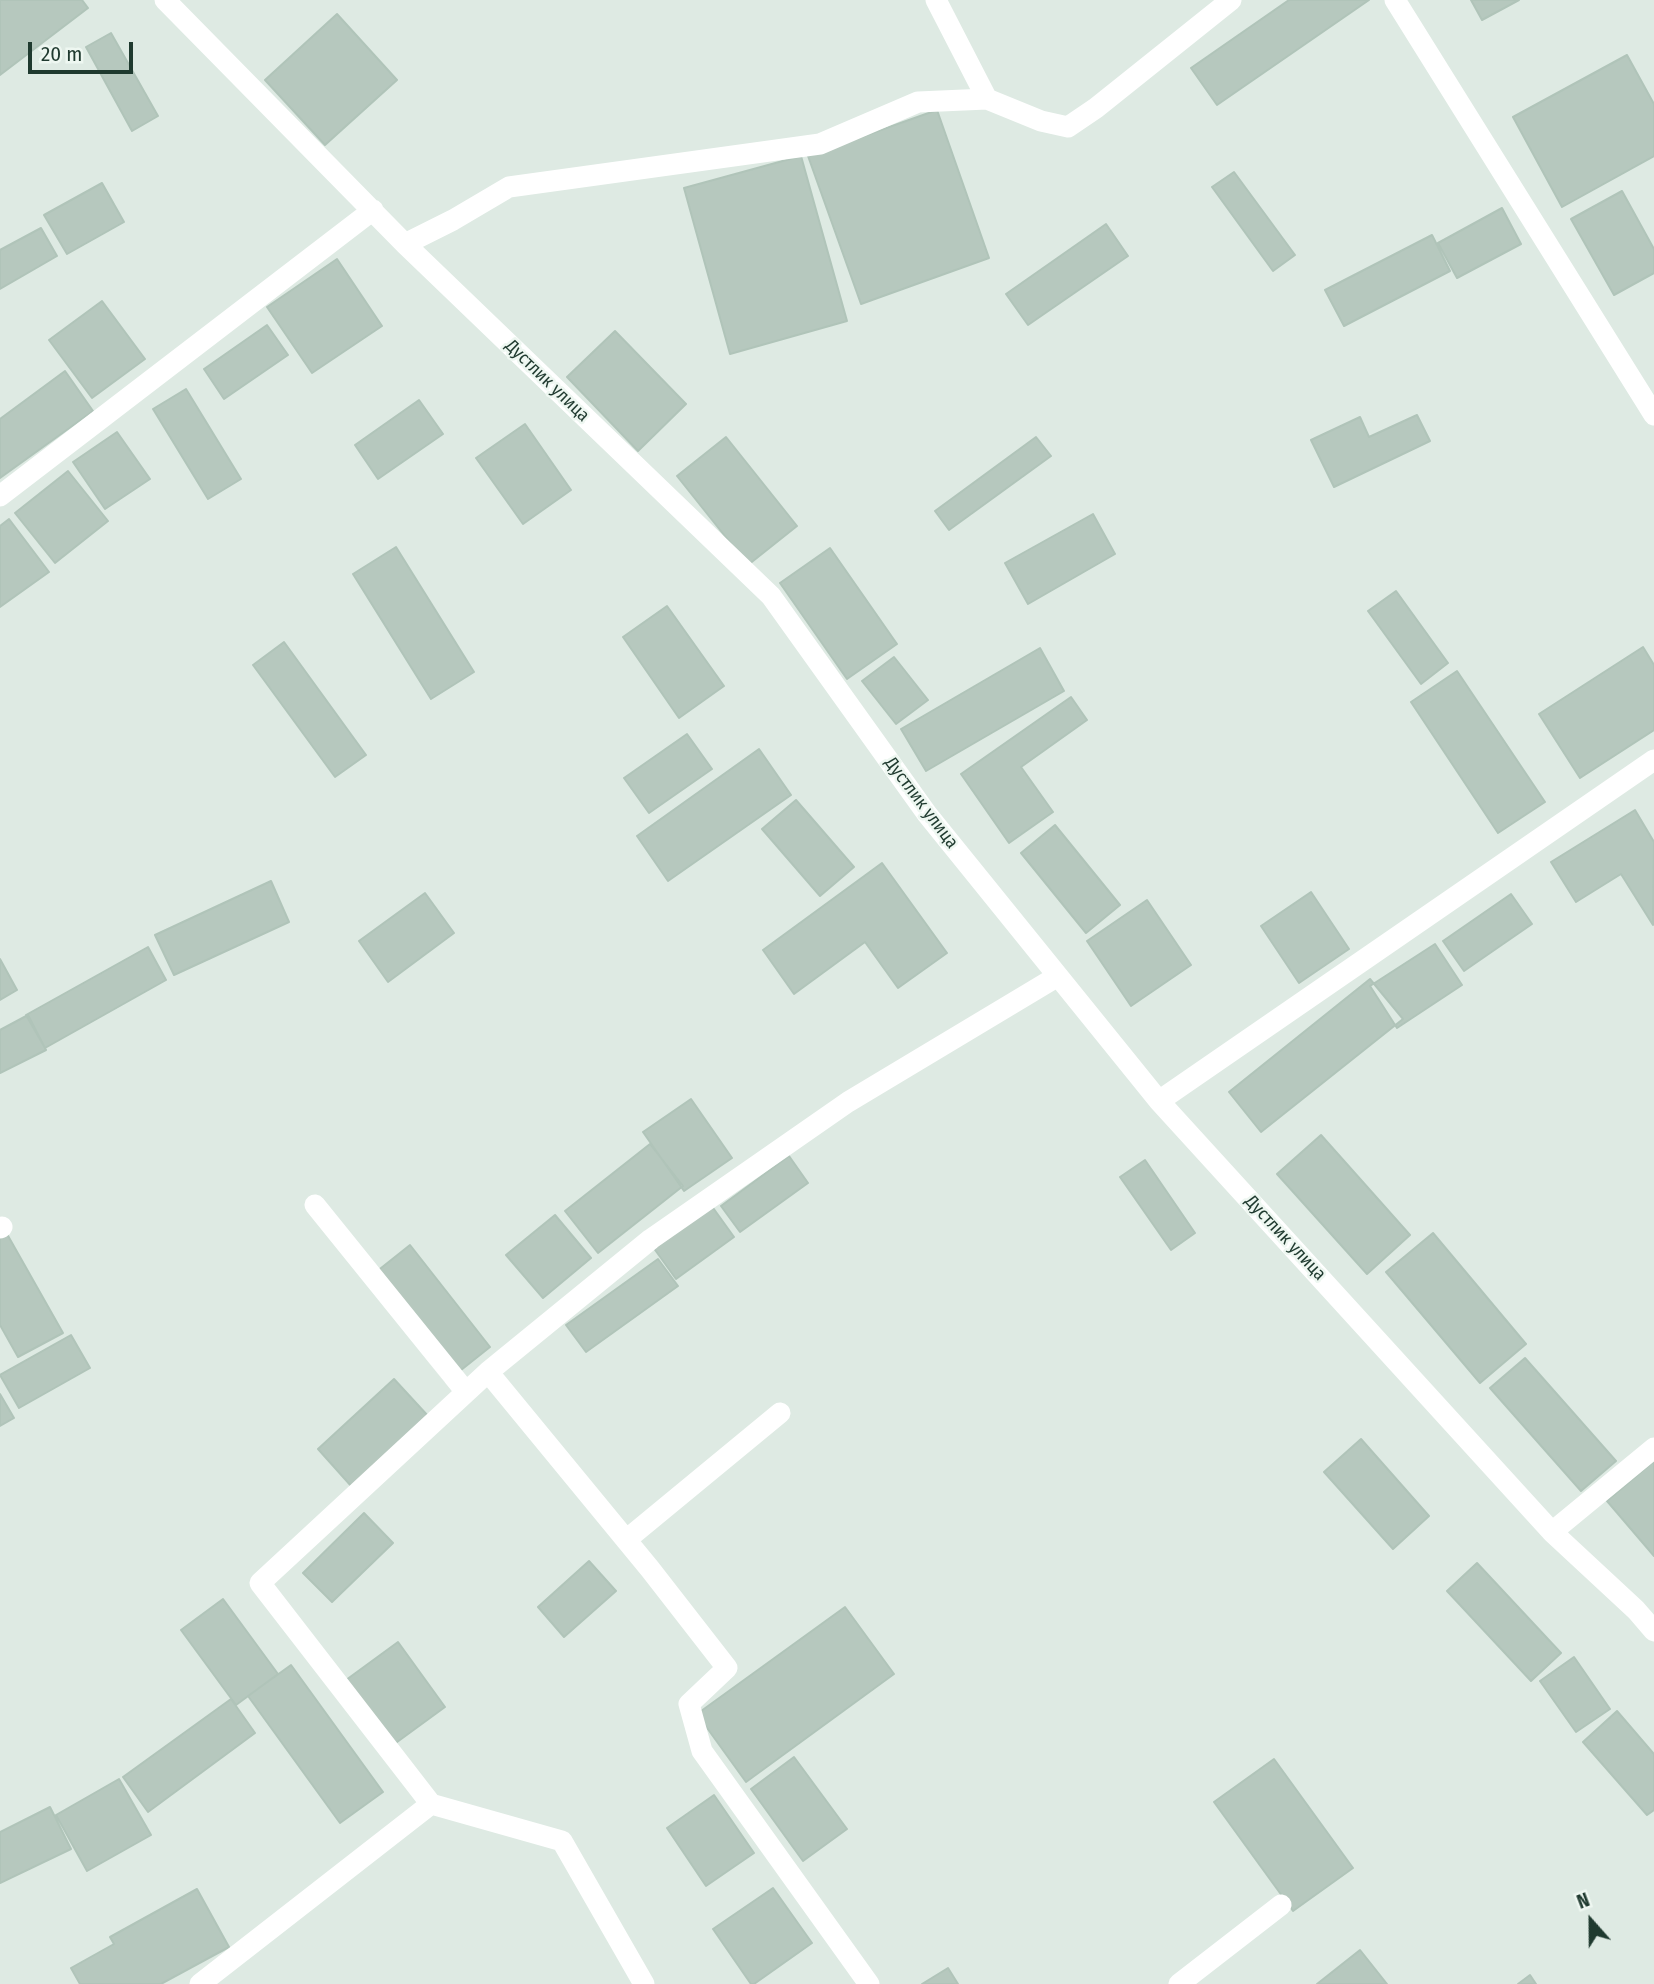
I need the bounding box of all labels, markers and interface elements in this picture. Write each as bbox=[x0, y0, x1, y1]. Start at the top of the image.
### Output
scale bar bbox=[32, 28, 136, 72]
text: 20 m bbox=[41, 41, 82, 67]
street label: Дустлик улица bbox=[500, 335, 594, 427]
street label: Дустлик улица bbox=[880, 753, 962, 853]
street label: Дустлик улица bbox=[1240, 1191, 1330, 1285]
north arrow bbox=[1556, 1886, 1626, 1956]
text: N bbox=[1574, 1888, 1593, 1914]

